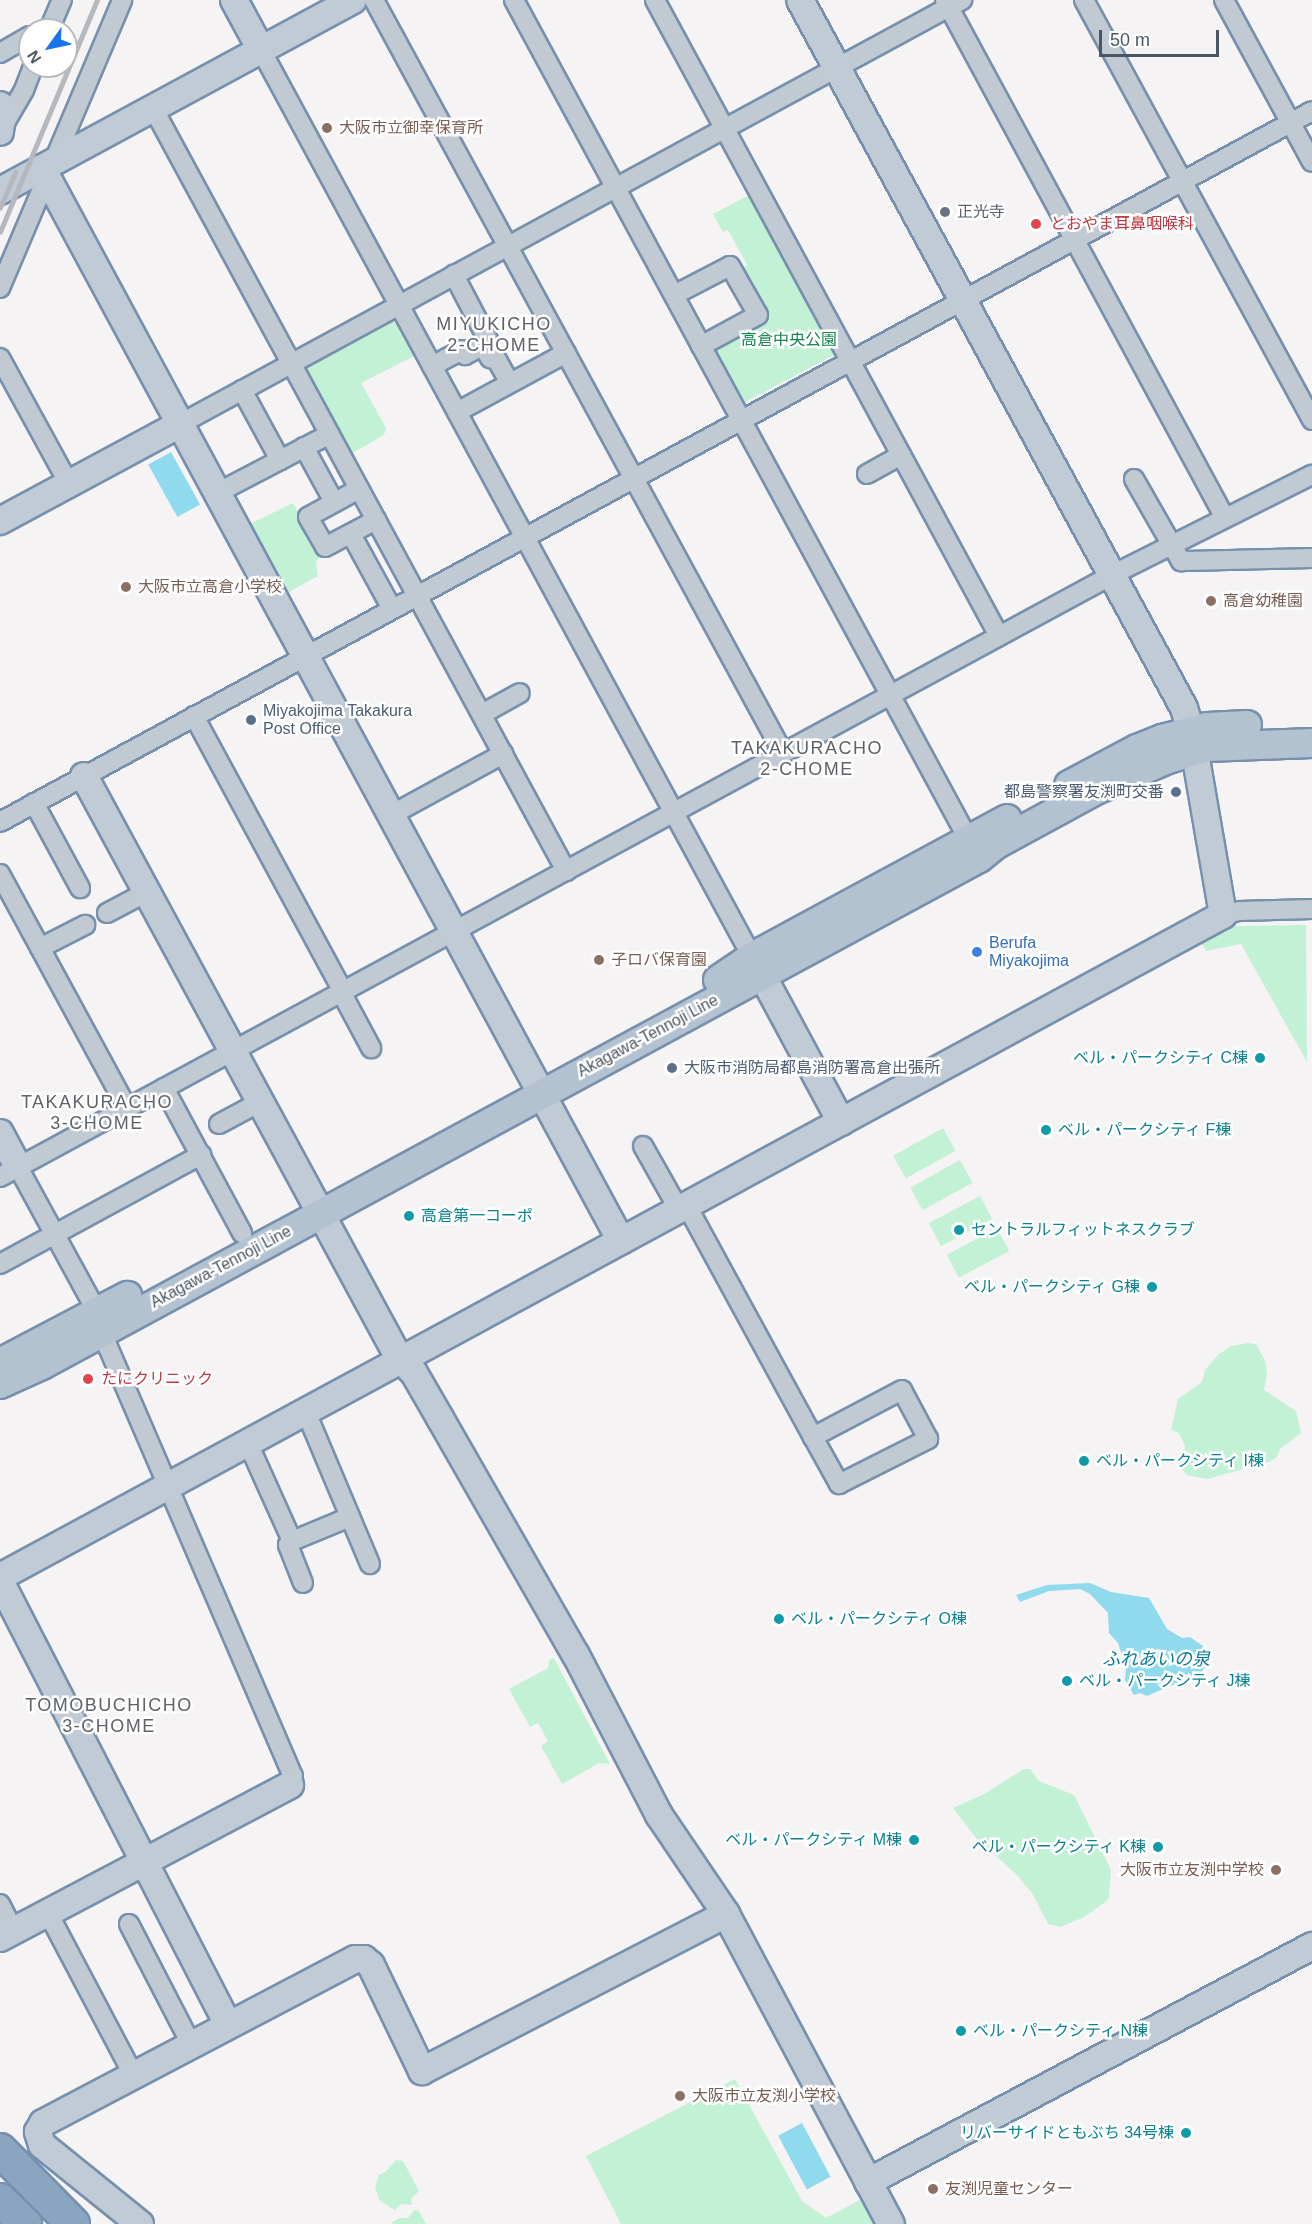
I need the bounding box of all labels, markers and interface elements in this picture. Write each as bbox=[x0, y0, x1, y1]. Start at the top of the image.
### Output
north arrow bbox=[18, 18, 78, 78]
scale bar bbox=[1102, 18, 1222, 56]
text: 50 m bbox=[1110, 30, 1150, 50]
text: N bbox=[24, 48, 44, 66]
place label: 大阪市立御幸保育所 bbox=[339, 118, 483, 138]
marker: 大阪市立御幸保育所 bbox=[320, 121, 334, 135]
place label: 正光寺 bbox=[957, 202, 1005, 222]
marker: 正光寺 bbox=[938, 205, 952, 219]
place label: とおやま耳鼻咽喉科 bbox=[1050, 214, 1194, 234]
marker: とおやま耳鼻咽喉科 bbox=[1027, 215, 1045, 233]
district label: MIYUKICHO 2-CHOME bbox=[436, 314, 552, 356]
park label: 高倉中央公園 bbox=[741, 330, 837, 350]
place label: 大阪市立高倉小学校 bbox=[138, 577, 282, 597]
marker: 大阪市立高倉小学校 bbox=[119, 580, 133, 594]
place label: 高倉幼稚園 bbox=[1223, 591, 1303, 611]
marker: 高倉幼稚園 bbox=[1204, 594, 1218, 608]
place label: Miyakojima Takakura Post Office bbox=[263, 701, 412, 739]
marker: Miyakojima Takakura Post Office bbox=[244, 713, 258, 727]
district label: TAKAKURACHO 2-CHOME bbox=[731, 738, 883, 780]
place label: 都島警察署友渕町交番 bbox=[1004, 782, 1164, 802]
marker: 都島警察署友渕町交番 bbox=[1169, 785, 1183, 799]
place label: Berufa Miyakojima bbox=[989, 933, 1069, 971]
marker: Berufa Miyakojima bbox=[970, 945, 984, 959]
place label: 子ロバ保育園 bbox=[611, 950, 707, 970]
marker: 子ロバ保育園 bbox=[592, 953, 606, 967]
street label: Akagawa-Tennoji Line bbox=[574, 991, 722, 1081]
place label: ベル・パークシティ C棟 bbox=[1072, 1048, 1248, 1068]
marker: ベル・パークシティ C棟 bbox=[1253, 1051, 1267, 1065]
place label: 大阪市消防局都島消防署高倉出張所 bbox=[684, 1058, 940, 1078]
marker: 大阪市消防局都島消防署高倉出張所 bbox=[665, 1061, 679, 1075]
district label: TAKAKURACHO 3-CHOME bbox=[21, 1092, 173, 1134]
place label: ベル・パークシティ F棟 bbox=[1058, 1120, 1232, 1140]
marker: ベル・パークシティ F棟 bbox=[1039, 1123, 1053, 1137]
place label: 高倉第一コーポ bbox=[421, 1206, 533, 1226]
marker: 高倉第一コーポ bbox=[402, 1209, 416, 1223]
place label: セントラルフィットネスクラブ bbox=[971, 1220, 1195, 1240]
street label: Akagawa-Tennoji Line bbox=[147, 1222, 295, 1312]
marker: セントラルフィットネスクラブ bbox=[952, 1223, 966, 1237]
place label: ベル・パークシティ G棟 bbox=[963, 1277, 1140, 1297]
marker: ベル・パークシティ G棟 bbox=[1145, 1280, 1159, 1294]
place label: たにクリニック bbox=[101, 1369, 213, 1389]
marker: たにクリニック bbox=[79, 1370, 97, 1388]
place label: ベル・パークシティ I棟 bbox=[1096, 1451, 1265, 1471]
marker: ベル・パークシティ I棟 bbox=[1077, 1454, 1091, 1468]
place label: ベル・パークシティ O棟 bbox=[791, 1609, 968, 1629]
marker: ベル・パークシティ O棟 bbox=[772, 1612, 786, 1626]
water label: ふれあいの泉 bbox=[1102, 1648, 1210, 1670]
place label: ベル・パークシティ J棟 bbox=[1079, 1671, 1251, 1691]
marker: ベル・パークシティ J棟 bbox=[1060, 1674, 1074, 1688]
district label: TOMOBUCHICHO 3-CHOME bbox=[25, 1695, 193, 1738]
place label: ベル・パークシティ M棟 bbox=[724, 1830, 902, 1850]
marker: ベル・パークシティ M棟 bbox=[907, 1833, 921, 1847]
place label: ベル・パークシティ K棟 bbox=[971, 1837, 1146, 1857]
marker: ベル・パークシティ K棟 bbox=[1151, 1840, 1165, 1854]
place label: 大阪市立友渕中学校 bbox=[1120, 1860, 1264, 1880]
marker: 大阪市立友渕中学校 bbox=[1269, 1863, 1283, 1877]
place label: ベル・パークシティ N棟 bbox=[973, 2021, 1149, 2041]
marker: ベル・パークシティ N棟 bbox=[954, 2024, 968, 2038]
place label: 大阪市立友渕小学校 bbox=[692, 2086, 836, 2106]
marker: 大阪市立友渕小学校 bbox=[673, 2089, 687, 2103]
place label: リバーサイドともぶち 34号棟 bbox=[960, 2123, 1174, 2143]
marker: リバーサイドともぶち 34号棟 bbox=[1179, 2126, 1193, 2140]
place label: 友渕児童センター bbox=[945, 2179, 1073, 2199]
marker: 友渕児童センター bbox=[926, 2182, 940, 2196]

